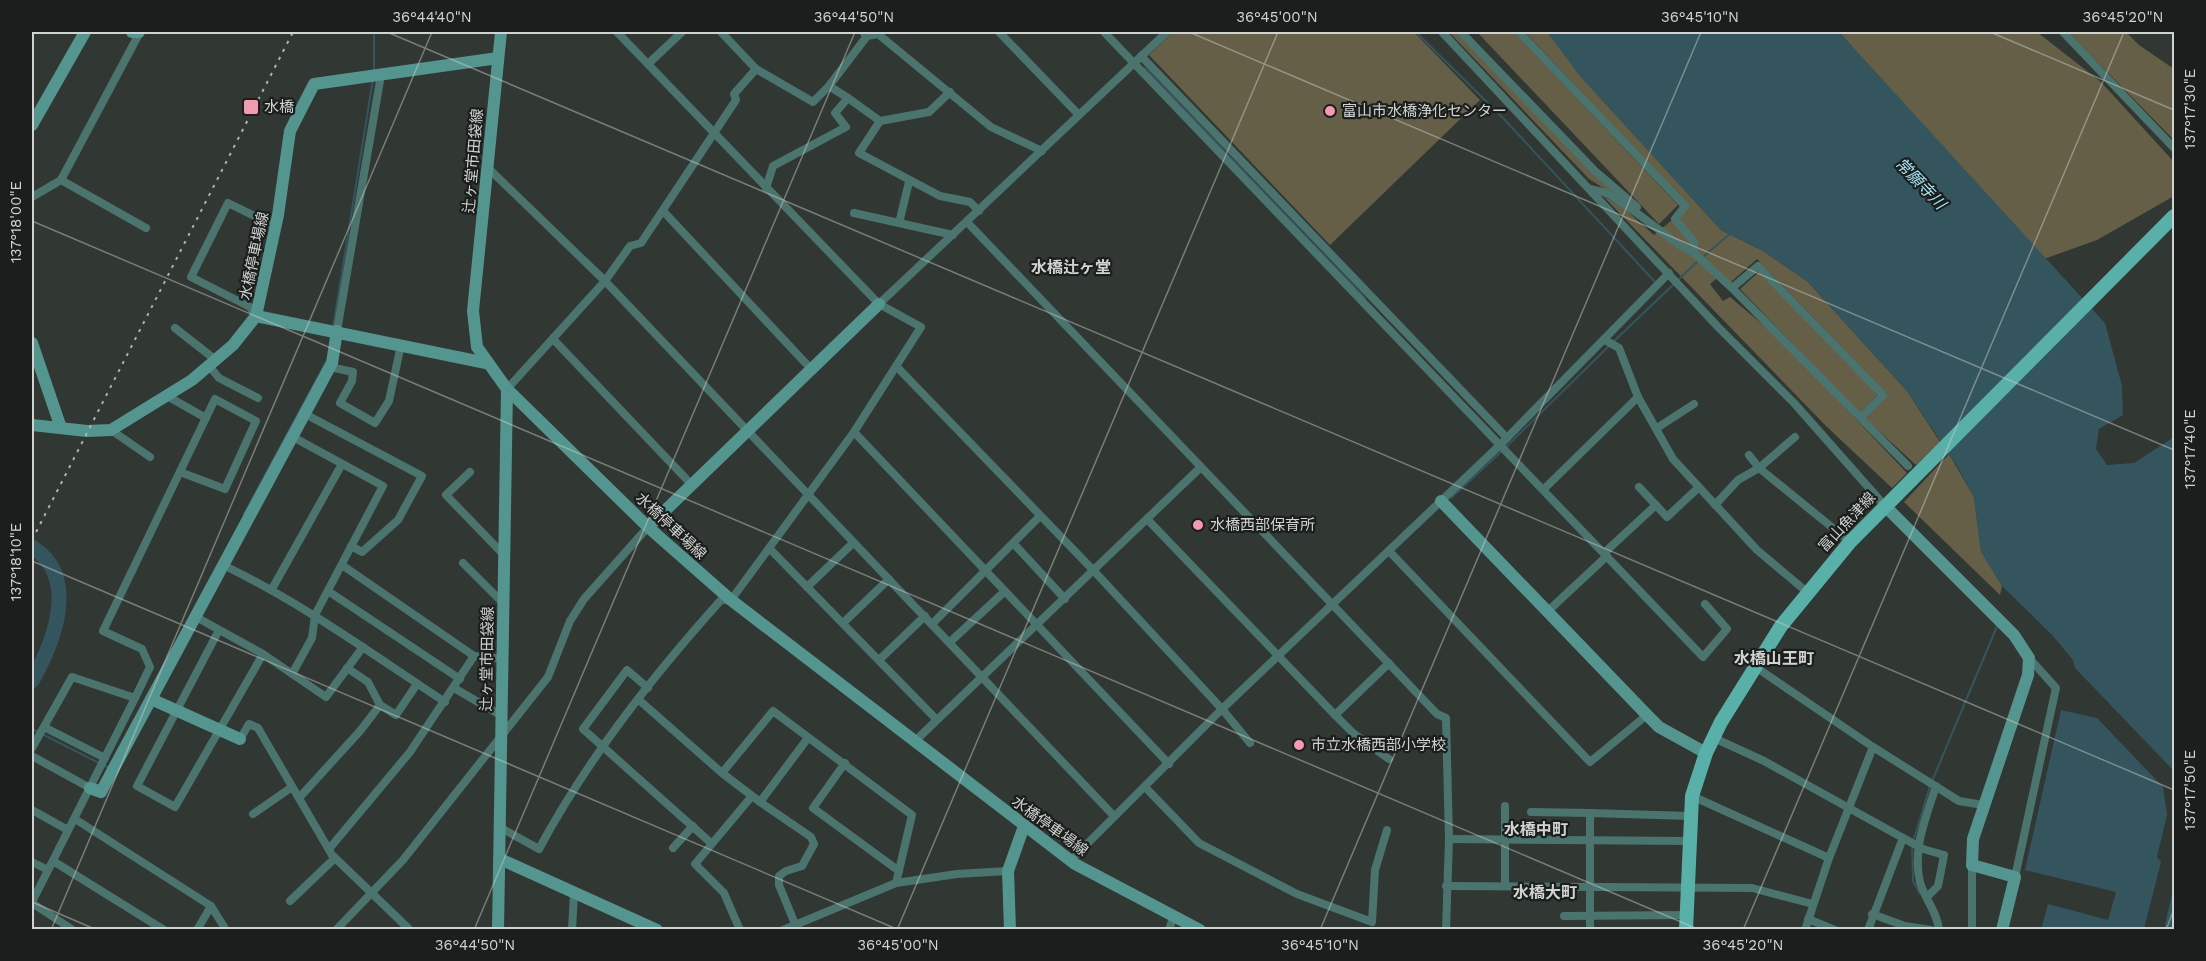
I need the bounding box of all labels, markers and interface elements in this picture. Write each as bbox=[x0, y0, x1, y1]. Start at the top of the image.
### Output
text: 36°44'40"N bbox=[392, 8, 472, 26]
text: 36°44'50"N bbox=[814, 8, 894, 26]
text: 36°45'00"N bbox=[1236, 8, 1318, 26]
text: 36°45'10"N bbox=[1661, 8, 1739, 26]
text: 36°45'20"N bbox=[2083, 8, 2163, 26]
text: 137°17'30"E bbox=[2181, 69, 2199, 149]
marker: 水橋 bbox=[242, 98, 260, 116]
place label: 水橋 bbox=[264, 98, 294, 116]
place label: 富山市水橋浄化センター bbox=[1342, 102, 1507, 120]
marker: 富山市水橋浄化センター bbox=[1323, 104, 1337, 118]
street label: 辻ヶ堂市田袋線 bbox=[459, 108, 487, 214]
water label: 常願寺川 bbox=[1892, 154, 1951, 214]
text: 137°18'00"E bbox=[7, 181, 25, 263]
street label: 水橋停車場線 bbox=[236, 210, 272, 302]
district label: 水橋辻ヶ堂 bbox=[1031, 258, 1111, 277]
text: 137°17'40"E bbox=[2181, 409, 2199, 489]
street label: 富山魚津線 bbox=[1815, 488, 1879, 556]
street label: 水橋停車場線 bbox=[632, 489, 710, 563]
place label: 水橋西部保育所 bbox=[1210, 516, 1315, 534]
marker: 水橋西部保育所 bbox=[1191, 518, 1205, 532]
text: 137°18'10"E bbox=[7, 523, 25, 601]
street label: 辻ヶ堂市田袋線 bbox=[477, 606, 497, 712]
district label: 水橋山王町 bbox=[1734, 649, 1814, 668]
place label: 市立水橋西部小学校 bbox=[1311, 736, 1446, 754]
marker: 市立水橋西部小学校 bbox=[1292, 738, 1306, 752]
text: 137°17'50"E bbox=[2181, 750, 2199, 830]
street label: 水橋停車場線 bbox=[1008, 792, 1092, 860]
district label: 水橋中町 bbox=[1504, 820, 1568, 839]
district label: 水橋大町 bbox=[1513, 883, 1577, 902]
text: 36°44'50"N bbox=[435, 936, 515, 954]
text: 36°45'00"N bbox=[857, 936, 939, 954]
text: 36°45'10"N bbox=[1281, 936, 1359, 954]
text: 36°45'20"N bbox=[1703, 936, 1783, 954]

